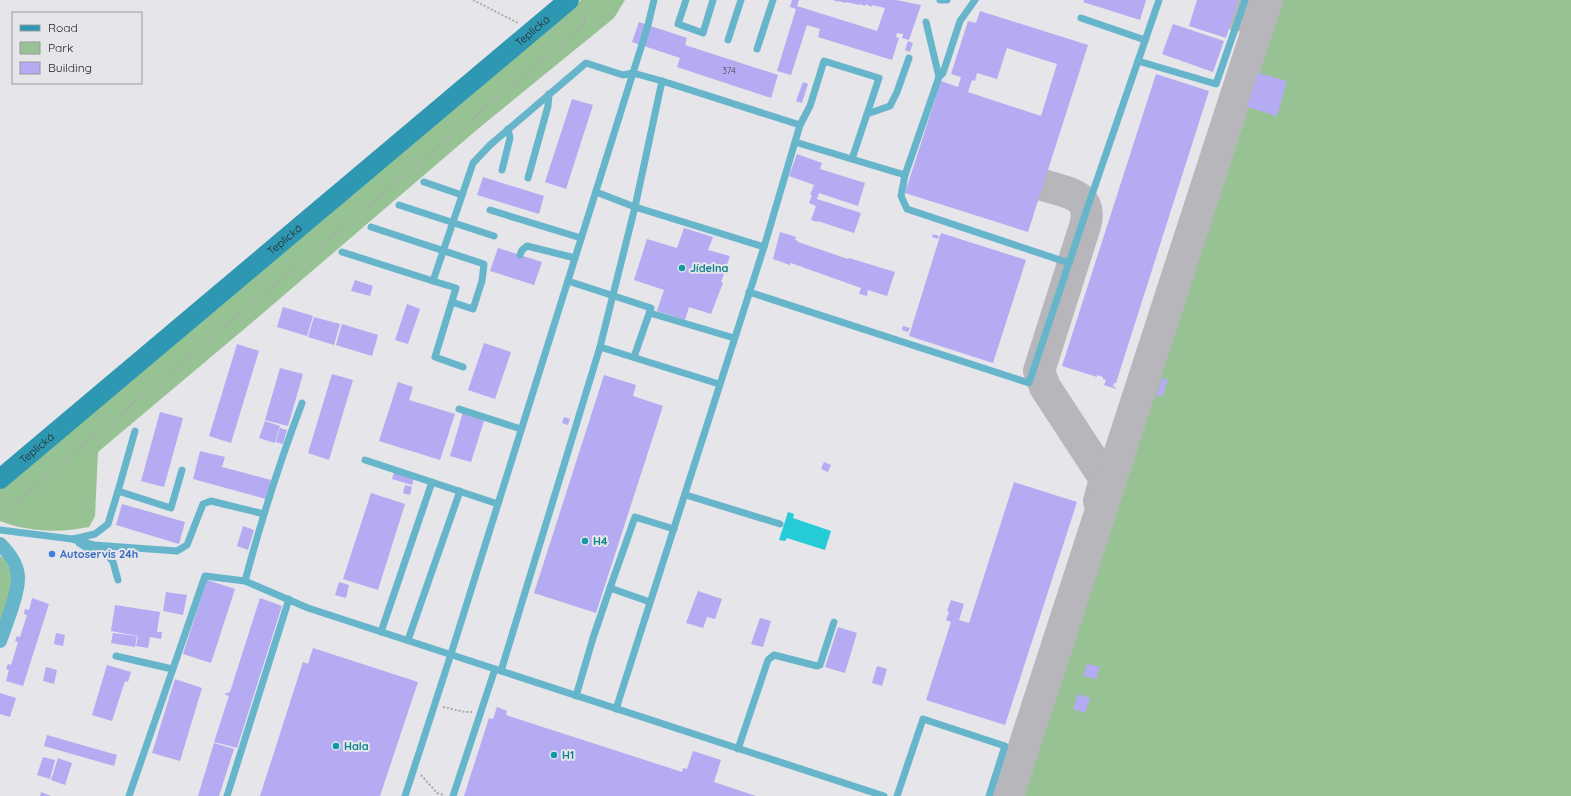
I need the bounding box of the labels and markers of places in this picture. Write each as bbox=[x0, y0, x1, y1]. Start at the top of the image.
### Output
place label: Jídelna bbox=[690, 261, 729, 275]
marker: Jídelna bbox=[677, 263, 687, 273]
place label: H4 bbox=[593, 534, 608, 548]
marker: H4 bbox=[580, 536, 590, 546]
place label: Autoservis 24h bbox=[60, 547, 138, 561]
marker: Autoservis 24h bbox=[47, 549, 57, 559]
place label: Hala bbox=[344, 739, 369, 753]
marker: Hala bbox=[331, 741, 341, 751]
place label: H1 bbox=[562, 748, 574, 762]
marker: H1 bbox=[549, 750, 559, 760]

